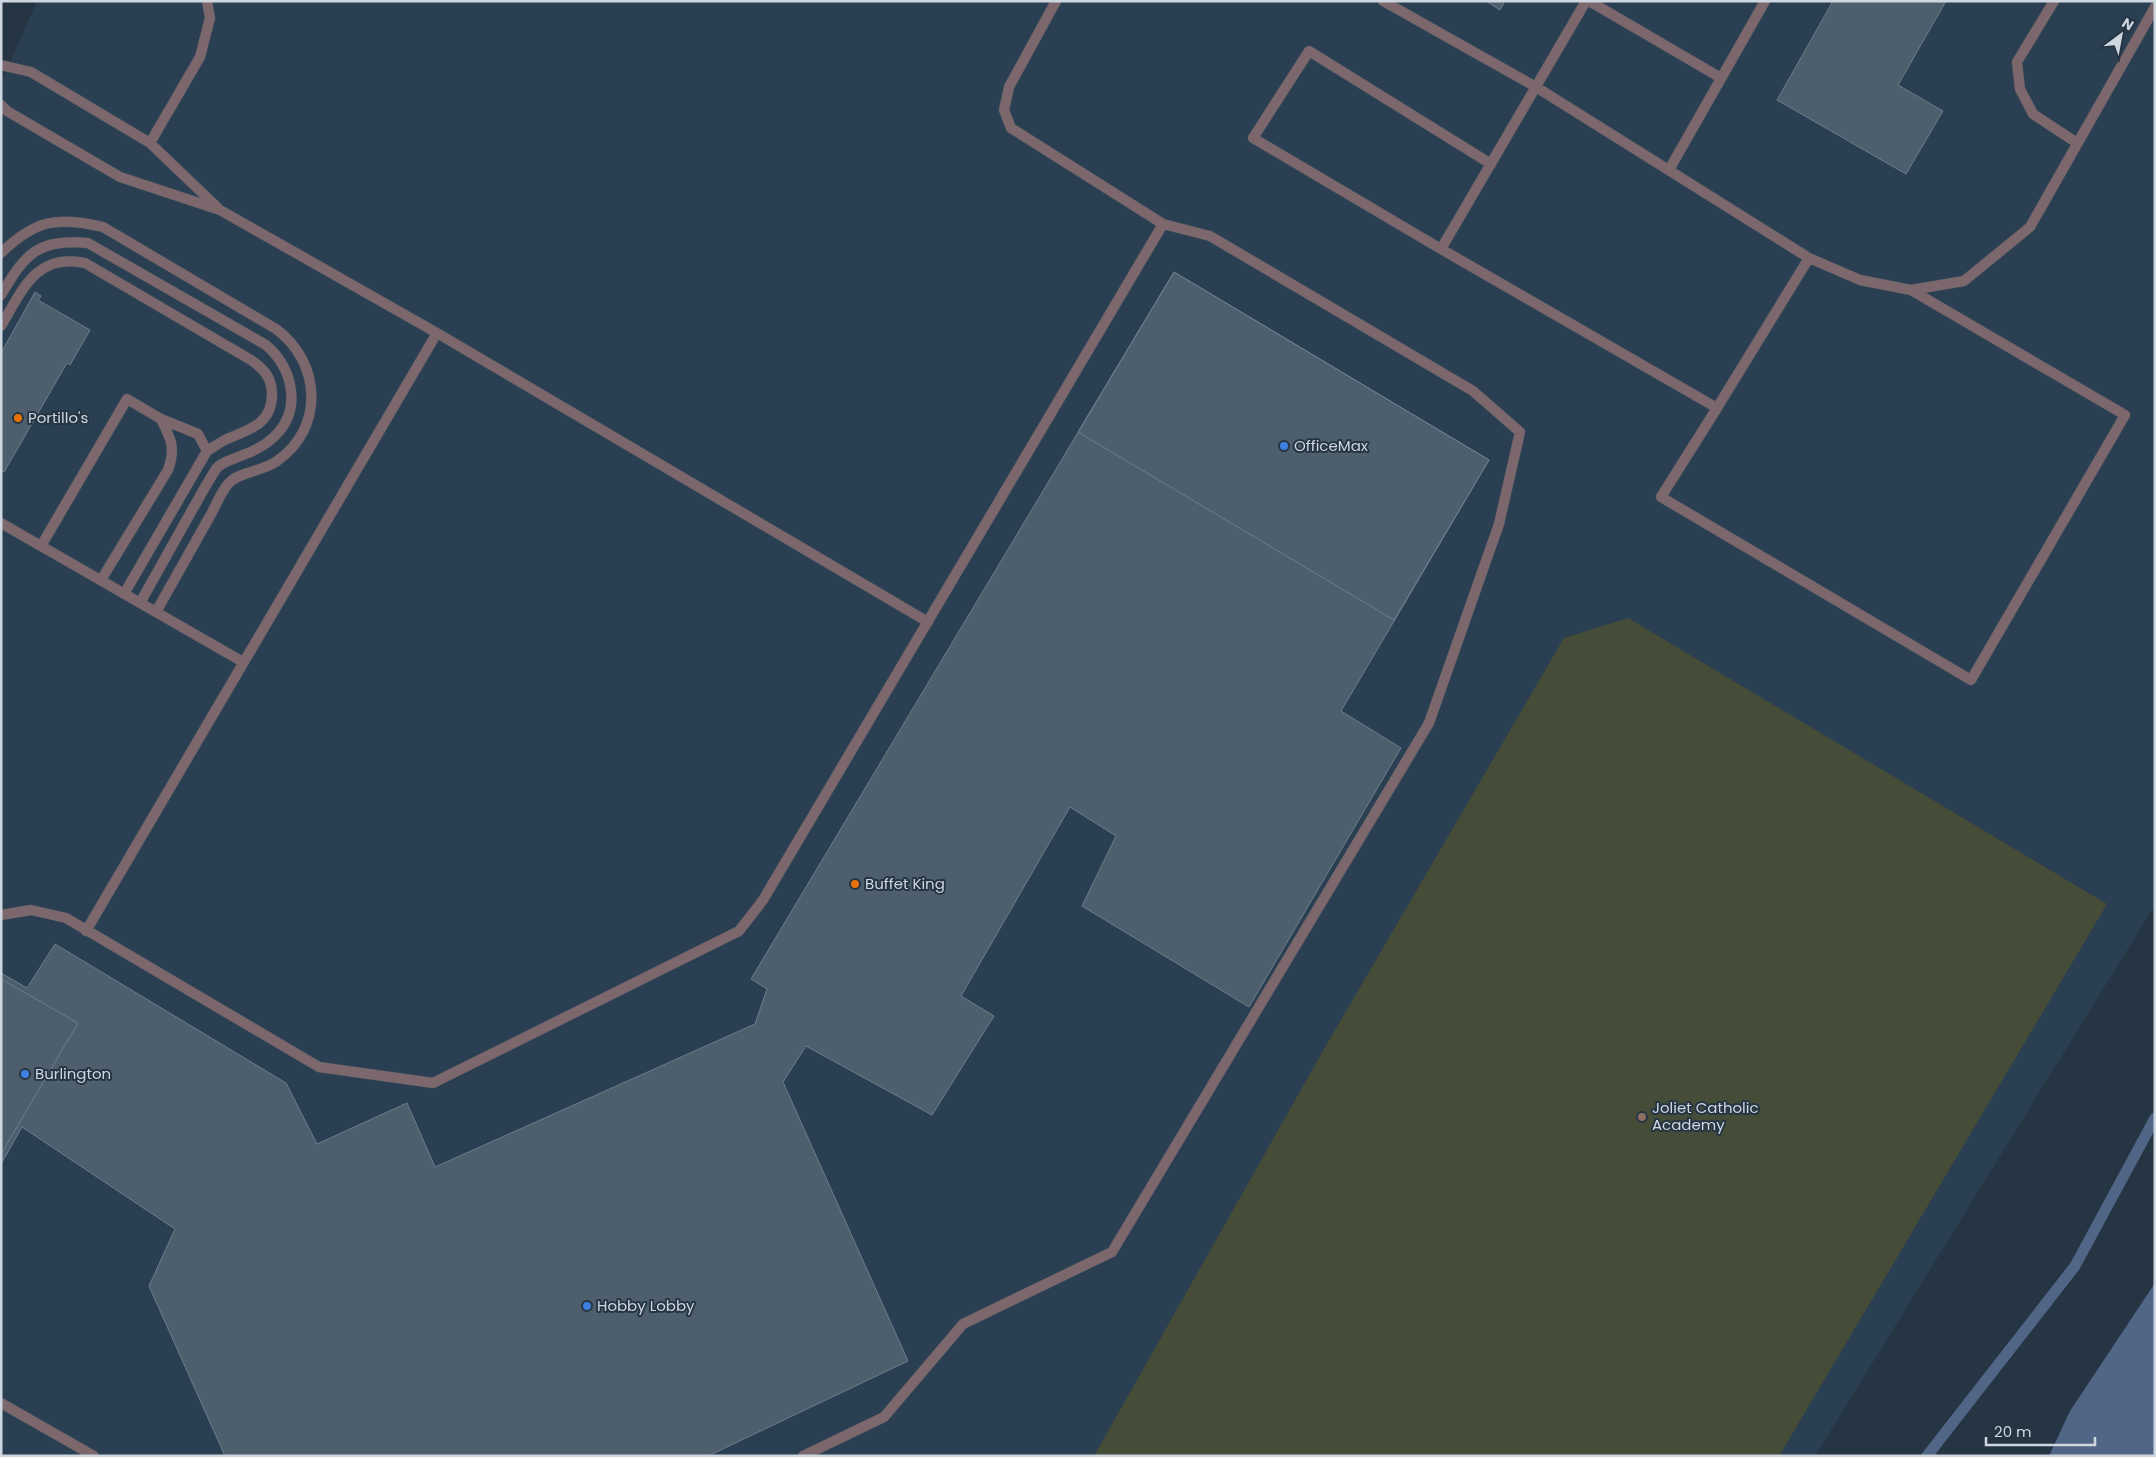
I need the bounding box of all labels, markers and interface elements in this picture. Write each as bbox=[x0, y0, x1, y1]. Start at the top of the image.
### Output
north arrow bbox=[2096, 10, 2146, 60]
text: N bbox=[2118, 13, 2138, 35]
place label: Portillo's bbox=[28, 407, 88, 428]
marker: Portillo's bbox=[12, 412, 24, 424]
place label: OfficeMax bbox=[1294, 435, 1368, 456]
marker: OfficeMax bbox=[1278, 440, 1290, 452]
place label: Buffet King bbox=[865, 873, 945, 894]
marker: Buffet King bbox=[849, 878, 861, 890]
place label: Burlington bbox=[35, 1063, 111, 1084]
marker: Burlington bbox=[19, 1068, 31, 1080]
place label: Joliet Catholic Academy bbox=[1652, 1097, 1759, 1135]
marker: Joliet Catholic Academy bbox=[1636, 1111, 1648, 1123]
place label: Hobby Lobby bbox=[597, 1295, 695, 1316]
marker: Hobby Lobby bbox=[581, 1300, 593, 1312]
scale bar bbox=[1986, 1414, 2095, 1446]
text: 20 m bbox=[1994, 1421, 2032, 1442]

